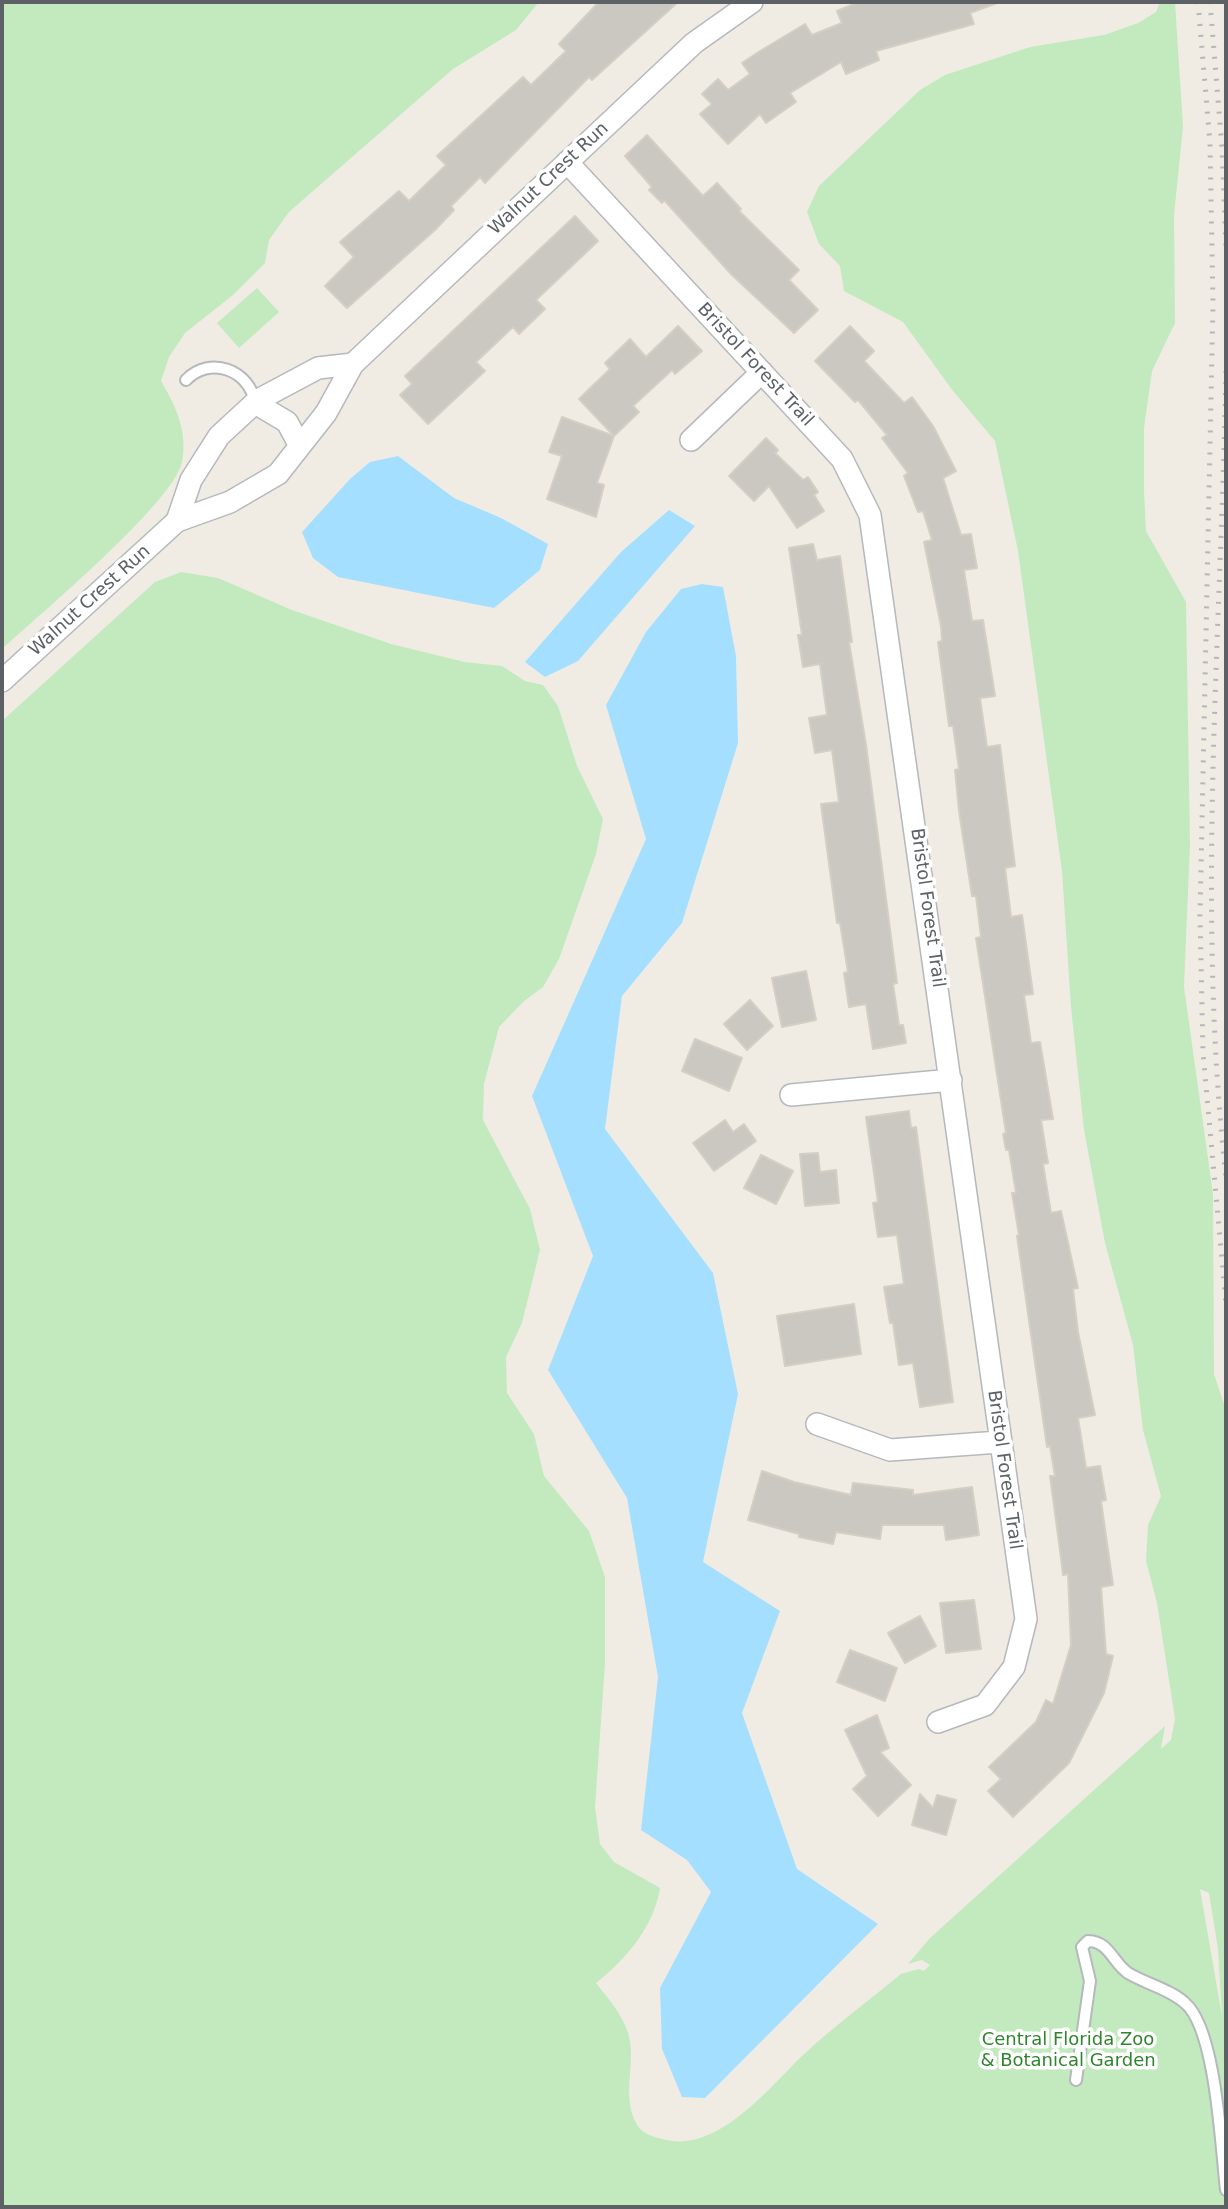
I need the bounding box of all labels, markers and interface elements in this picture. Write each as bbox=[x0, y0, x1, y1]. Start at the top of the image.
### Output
street label: Walnut Crest Run bbox=[485, 118, 613, 240]
street label: Bristol Forest Trail bbox=[692, 299, 818, 431]
street label: Walnut Crest Run bbox=[25, 541, 155, 661]
street label: Bristol Forest Trail bbox=[905, 827, 949, 989]
street label: Bristol Forest Trail bbox=[982, 1389, 1026, 1551]
park label: Central Florida Zoo & Botanical Garden bbox=[980, 2029, 1156, 2072]

